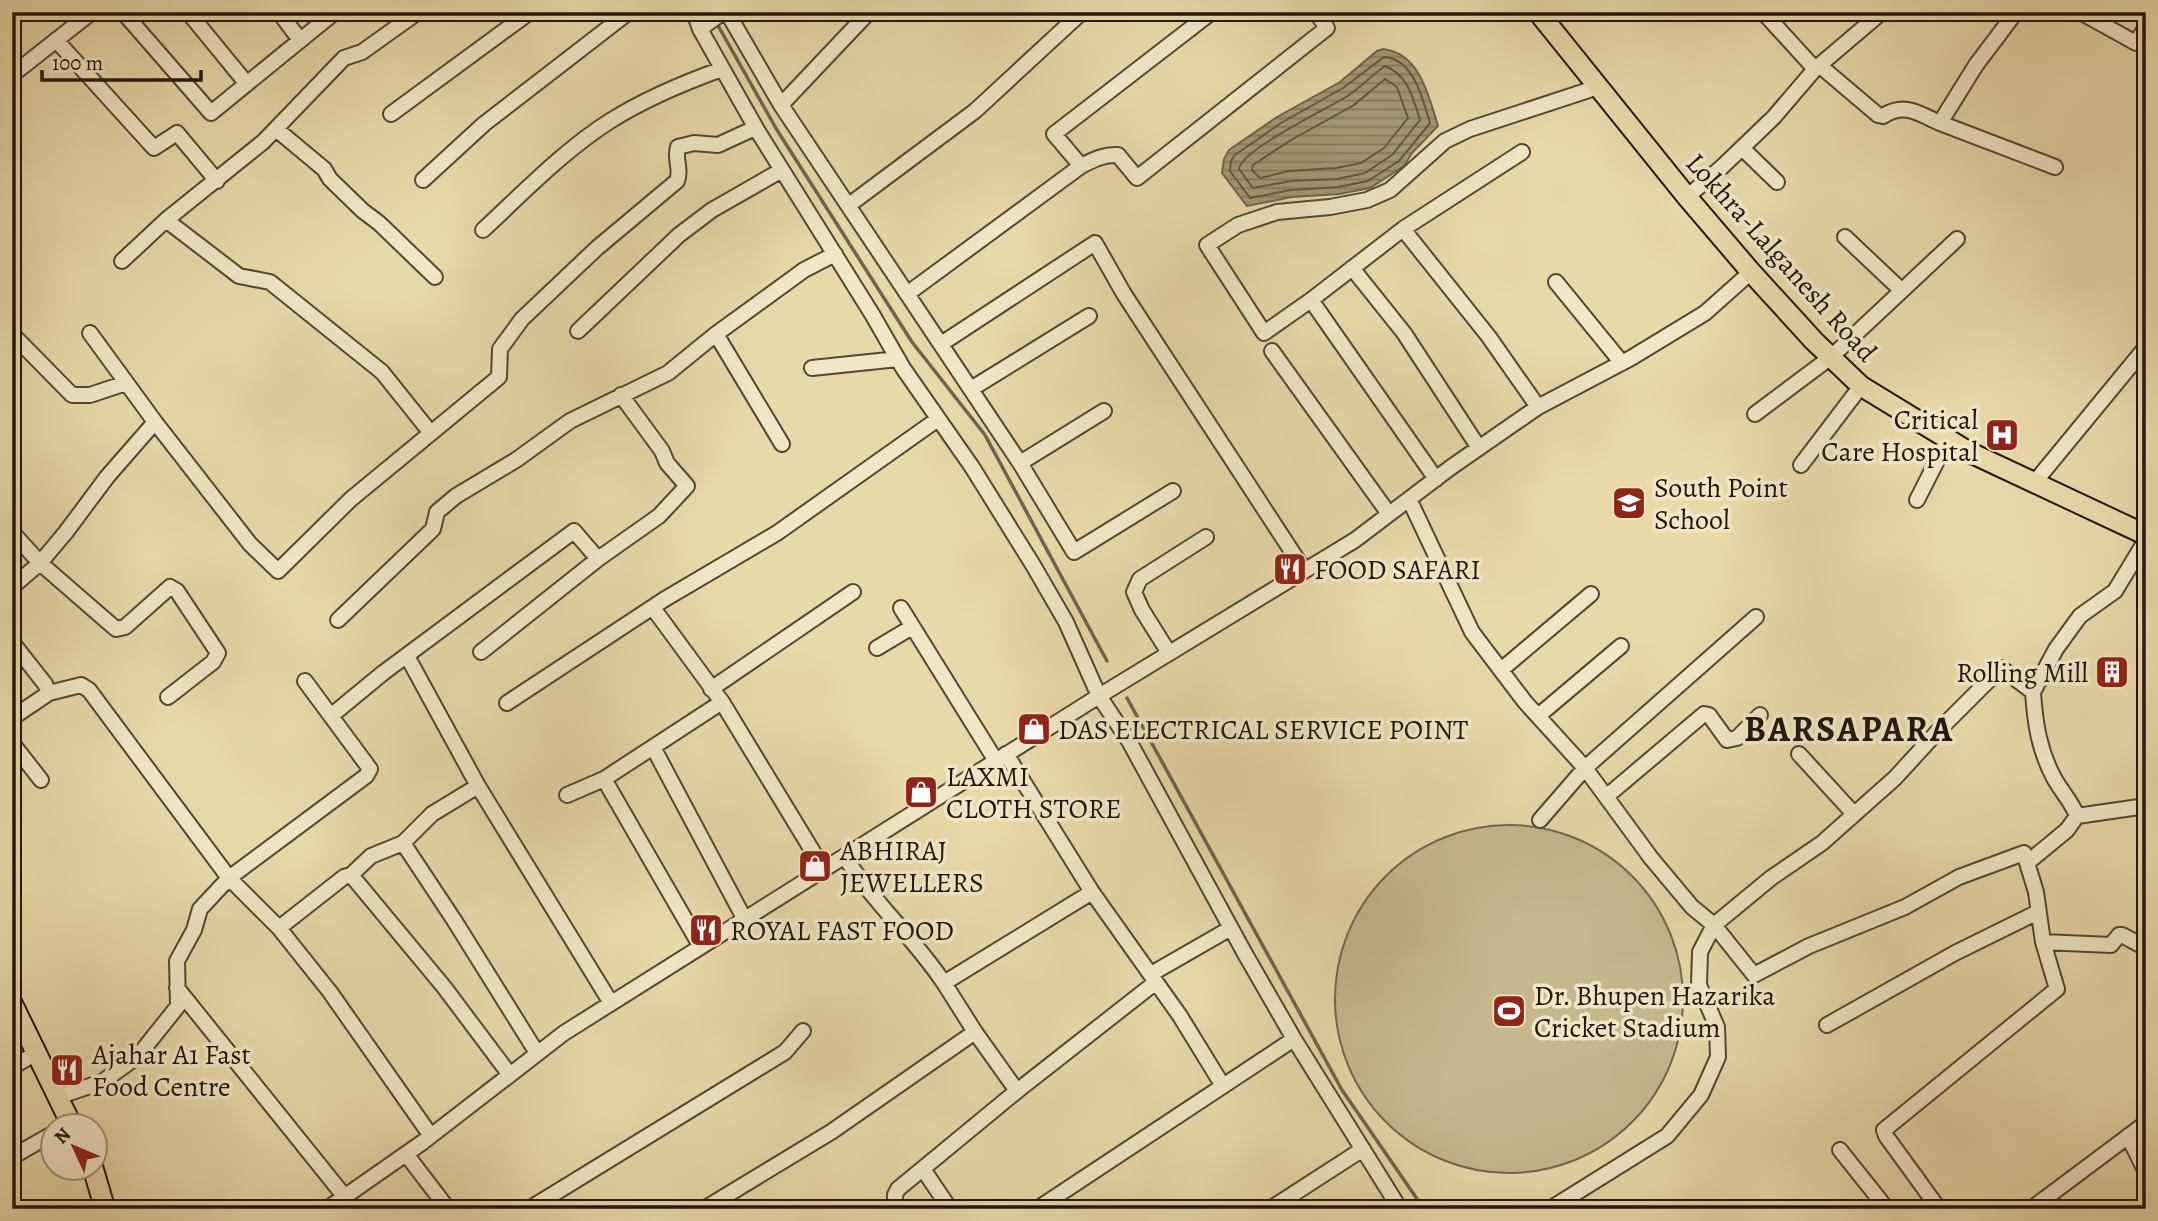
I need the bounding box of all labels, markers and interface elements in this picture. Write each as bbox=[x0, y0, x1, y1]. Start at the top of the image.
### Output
scale bar bbox=[42, 38, 201, 82]
text: 100 m bbox=[52, 49, 103, 77]
street label: Lokhra-Lalganesh Road bbox=[1677, 145, 1886, 371]
place label: Critical Care Hospital bbox=[1821, 401, 1978, 471]
hospital icon: Critical Care Hospital bbox=[1983, 416, 2021, 454]
place label: South Point School bbox=[1654, 469, 1788, 539]
school or university icon: South Point School bbox=[1610, 484, 1648, 522]
restaurant icon: FOOD SAFARI bbox=[1271, 550, 1309, 588]
place label: FOOD SAFARI bbox=[1314, 551, 1481, 589]
building icon: Rolling Mill bbox=[2093, 653, 2131, 691]
place label: Rolling Mill bbox=[1956, 654, 2088, 692]
district label: BARSAPARA bbox=[1744, 705, 1954, 753]
shop icon: DAS ELECTRICAL SERVICE POINT bbox=[1015, 710, 1053, 748]
place label: DAS ELECTRICAL SERVICE POINT bbox=[1058, 711, 1468, 749]
place label: LAXMI CLOTH STORE bbox=[946, 758, 1122, 828]
shop icon: LAXMI CLOTH STORE bbox=[902, 773, 940, 811]
place label: ABHIRAJ JEWELLERS bbox=[839, 832, 984, 902]
shop icon: ABHIRAJ JEWELLERS bbox=[796, 847, 834, 885]
restaurant icon: ROYAL FAST FOOD bbox=[687, 911, 725, 949]
place label: ROYAL FAST FOOD bbox=[730, 912, 954, 950]
place label: Dr. Bhupen Hazarika Cricket Stadium bbox=[1534, 977, 1775, 1047]
sports icon: Dr. Bhupen Hazarika Cricket Stadium bbox=[1490, 992, 1528, 1030]
place label: Ajahar A1 Fast Food Centre bbox=[91, 1036, 251, 1106]
restaurant icon: Ajahar A1 Fast Food Centre bbox=[48, 1051, 86, 1089]
north arrow bbox=[38, 1112, 108, 1182]
text: N bbox=[48, 1122, 77, 1150]

